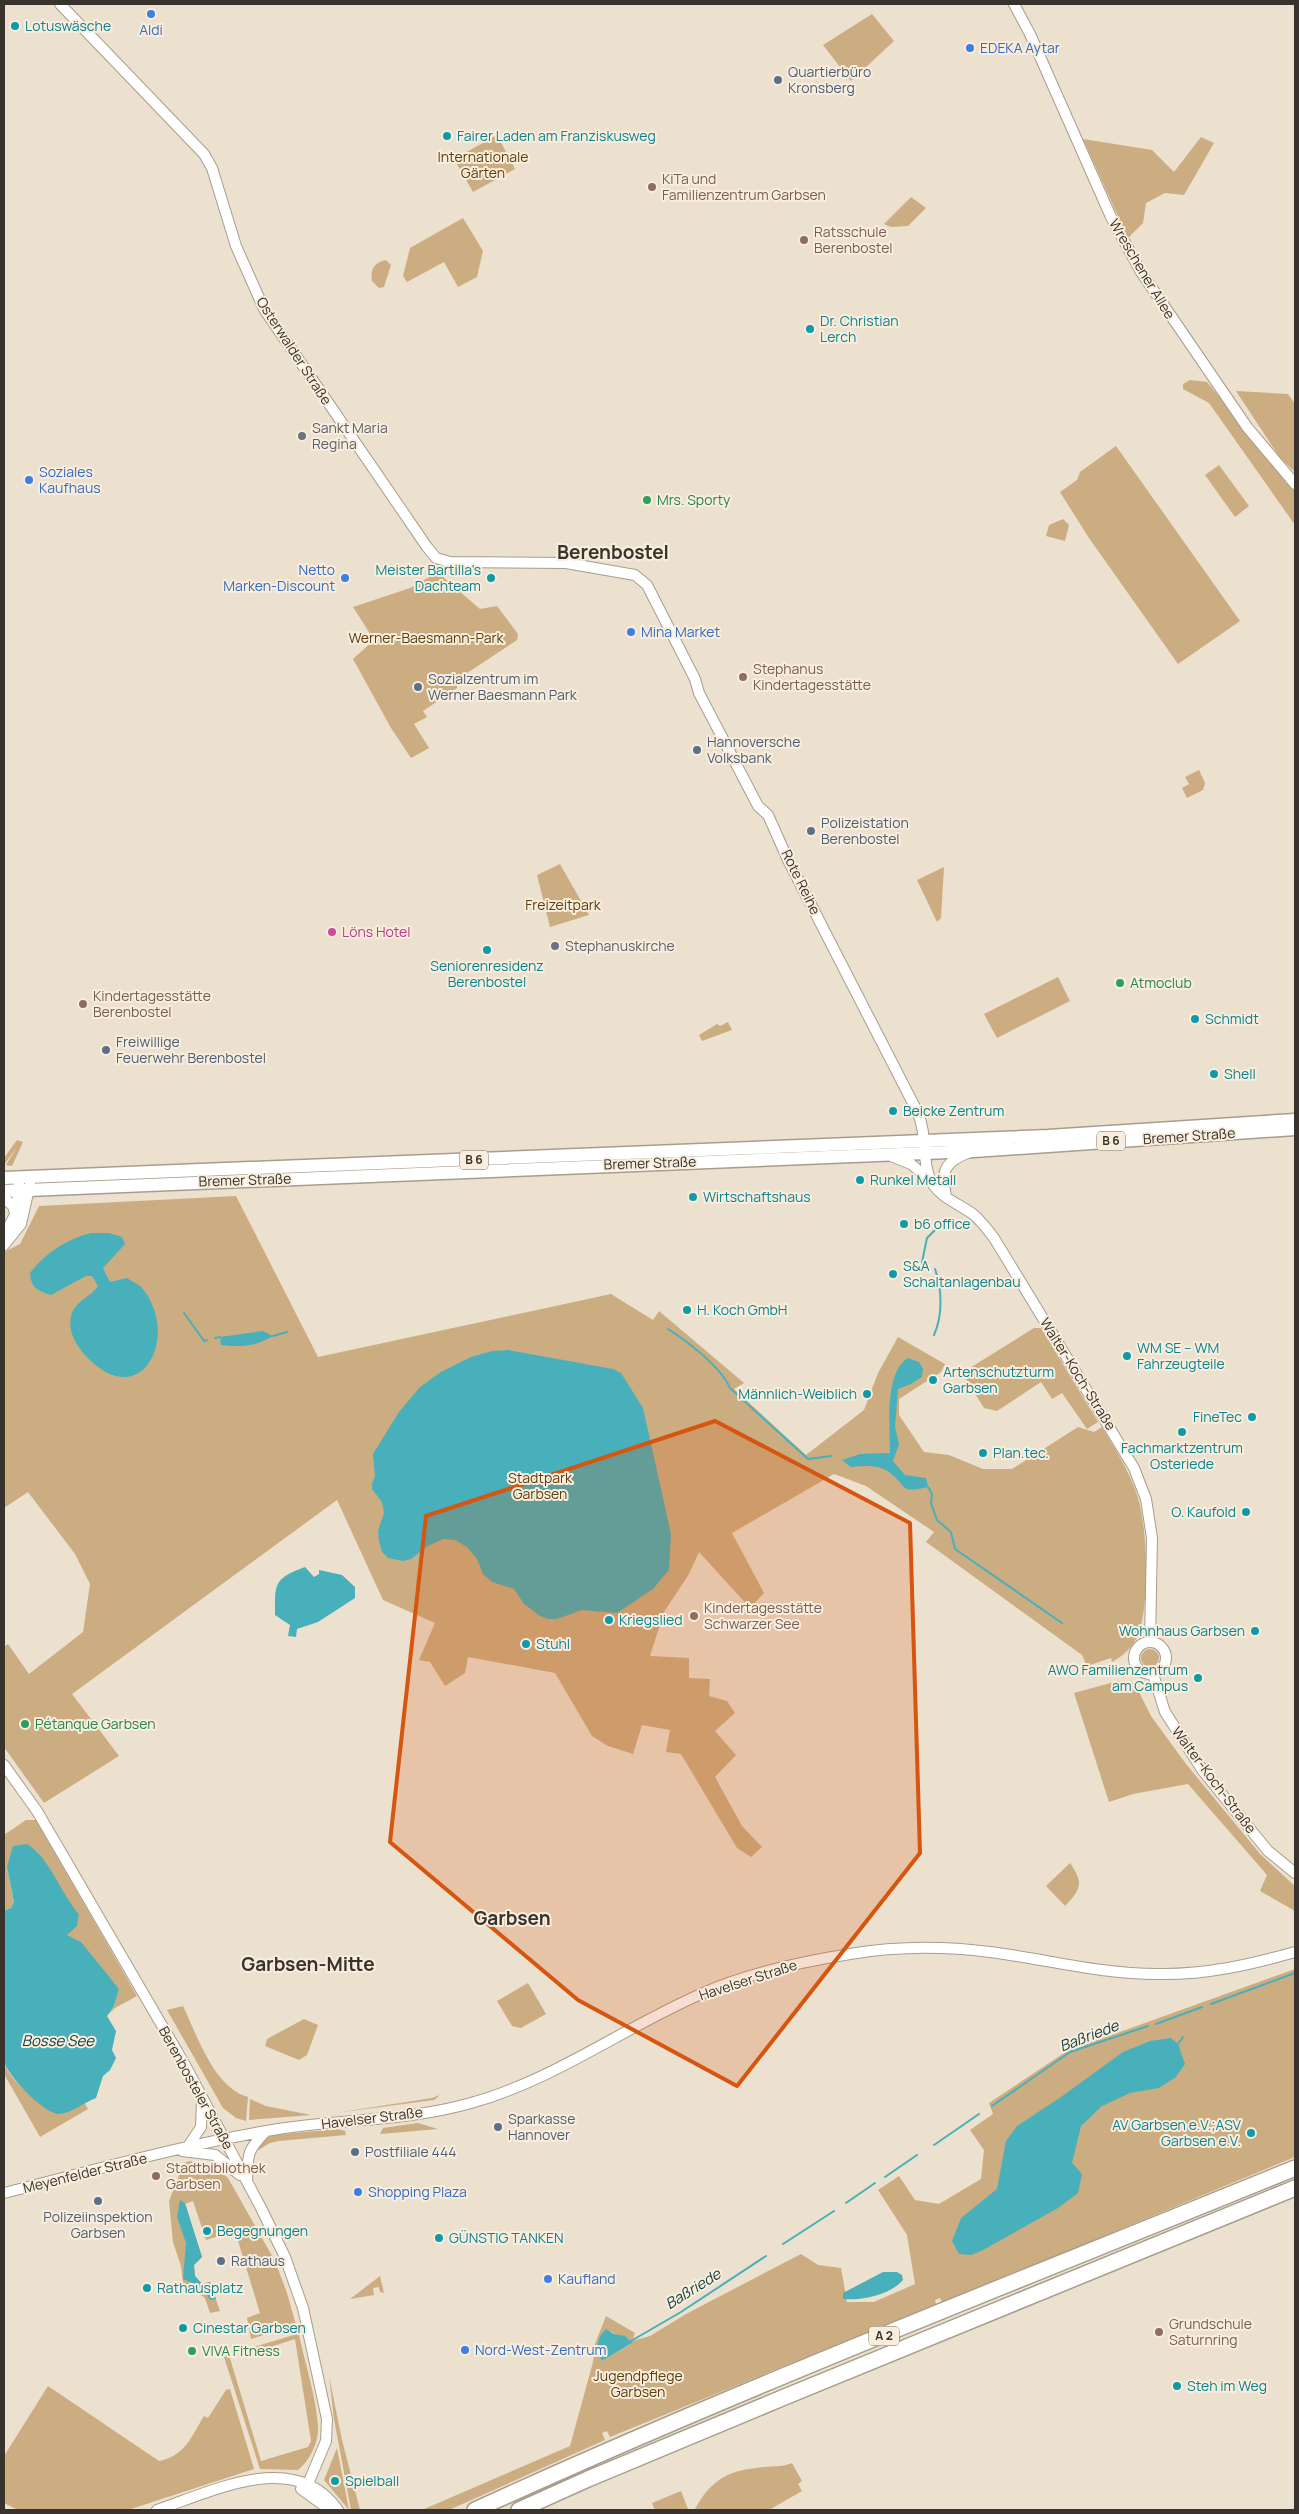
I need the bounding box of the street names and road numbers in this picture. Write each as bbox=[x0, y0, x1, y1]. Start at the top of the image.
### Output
street label: Wreschener Allee bbox=[1105, 215, 1180, 322]
street label: Osterwalder Straße bbox=[252, 293, 336, 408]
street label: Rote Reihe bbox=[778, 846, 825, 917]
street label: Bremer Straße bbox=[1142, 1123, 1236, 1148]
road number: B 6 bbox=[1097, 1132, 1125, 1150]
road number: B 6 bbox=[460, 1150, 488, 1170]
street label: Bremer Straße bbox=[603, 1151, 697, 1174]
street label: Bremer Straße bbox=[198, 1168, 292, 1191]
street label: Walter-Koch-Straße bbox=[1036, 1314, 1121, 1434]
street label: Walter-Koch-Straße bbox=[1168, 1722, 1261, 1837]
street label: Havelser Straße bbox=[696, 1955, 799, 2004]
street label: Berenbosteler Straße bbox=[155, 2023, 238, 2153]
street label: Havelser Straße bbox=[320, 2102, 424, 2133]
street label: Meyenfelder Straße bbox=[21, 2148, 149, 2197]
road number: A 2 bbox=[869, 2326, 899, 2346]

